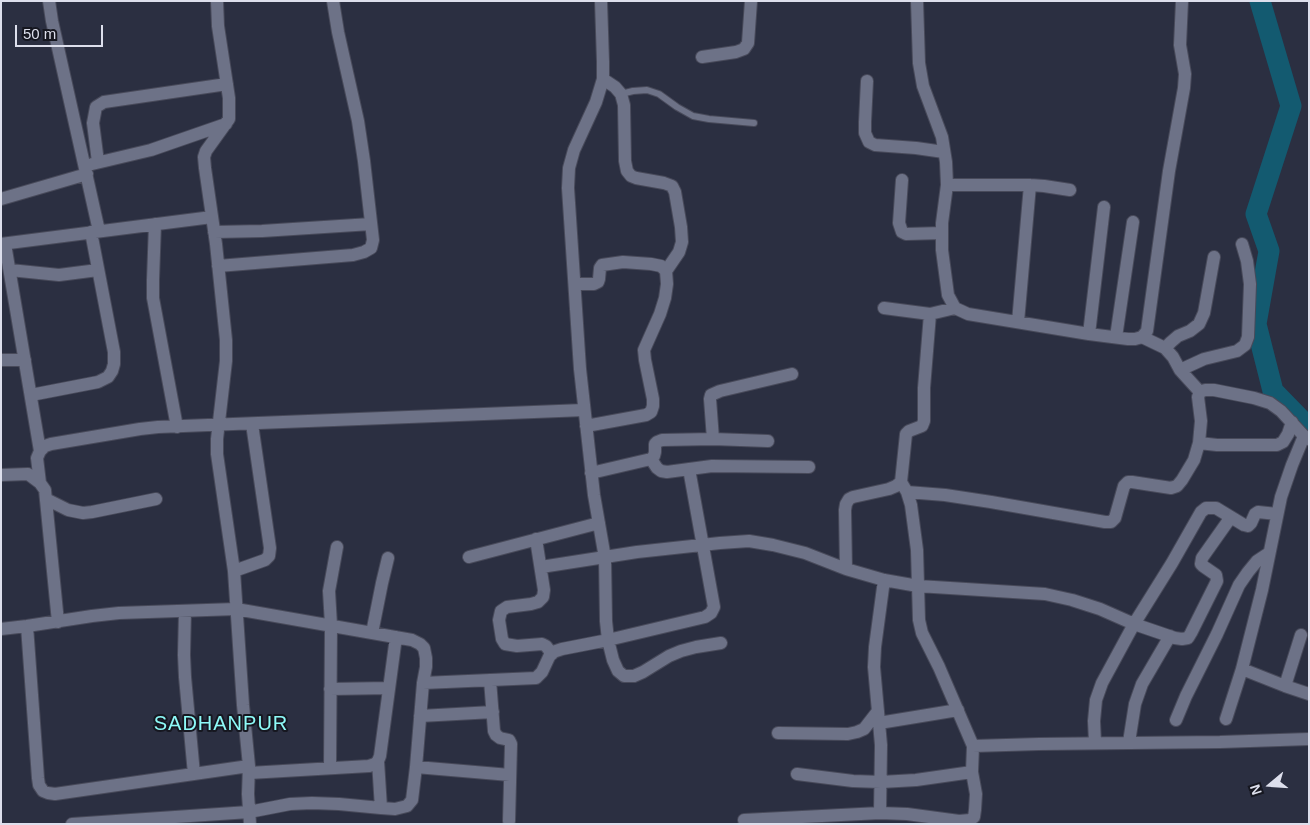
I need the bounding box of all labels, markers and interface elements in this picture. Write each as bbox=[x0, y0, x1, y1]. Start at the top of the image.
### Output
scale bar bbox=[18, 15, 105, 47]
text: 50 m bbox=[23, 25, 56, 42]
district label: SADHANPUR bbox=[153, 712, 289, 736]
north arrow bbox=[1245, 760, 1295, 810]
text: N bbox=[1247, 782, 1265, 797]

